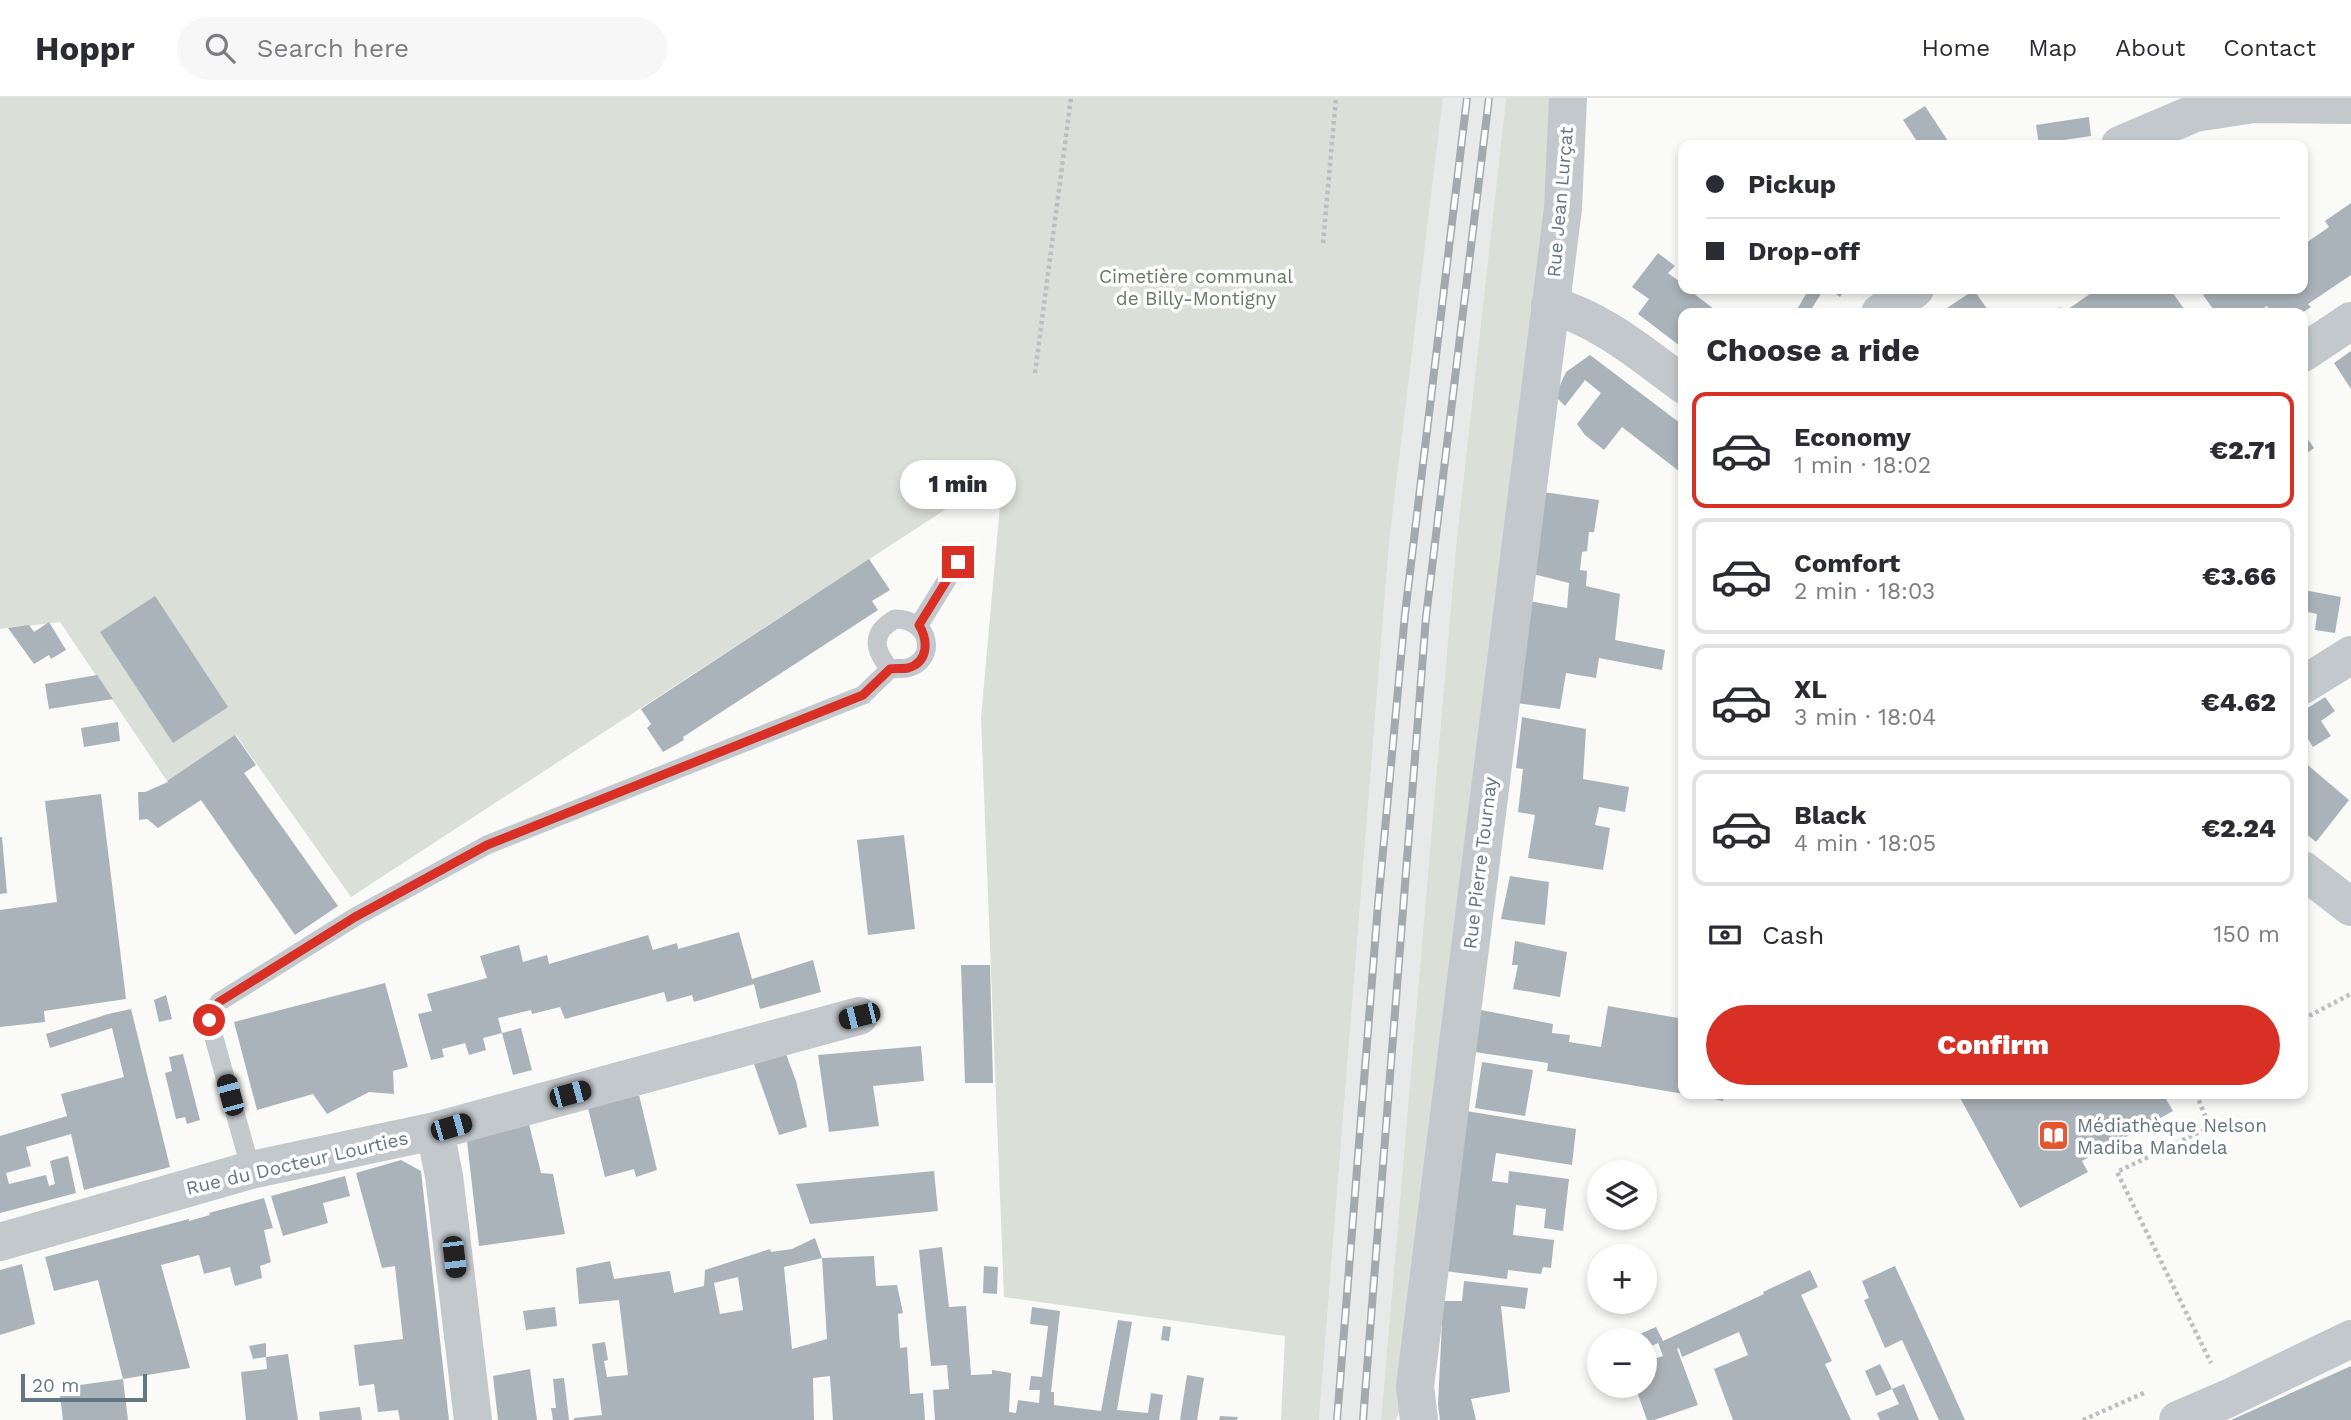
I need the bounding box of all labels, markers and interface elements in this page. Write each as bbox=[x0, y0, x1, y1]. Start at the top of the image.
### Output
search box bbox=[177, 17, 667, 80]
text: Hoppr bbox=[35, 29, 135, 68]
icon: search bbox=[201, 29, 239, 67]
text: Search here bbox=[257, 33, 409, 63]
text: Home bbox=[1922, 34, 1990, 62]
text: Map bbox=[2028, 34, 2077, 62]
text: About bbox=[2115, 34, 2185, 62]
text: Contact bbox=[2223, 34, 2316, 62]
street label: Rue Jean Lurçat bbox=[1542, 126, 1578, 278]
text: Pickup bbox=[1748, 169, 1836, 199]
text: Drop-off bbox=[1748, 236, 1860, 266]
park label: Cimetière communal de Billy-Montigny bbox=[1099, 265, 1293, 310]
text: Choose a ride bbox=[1706, 331, 1920, 369]
icon: car bbox=[1710, 419, 1773, 482]
text: Economy bbox=[1794, 422, 1911, 452]
text: €2.71 bbox=[2210, 435, 2276, 465]
text: 1 min · 18:02 bbox=[1794, 452, 1931, 479]
callout: 1 min bbox=[900, 461, 1016, 510]
text: 1 min bbox=[928, 471, 988, 498]
icon: car bbox=[1710, 545, 1773, 608]
route end bbox=[942, 546, 974, 578]
text: Comfort bbox=[1794, 548, 1900, 578]
text: €3.66 bbox=[2202, 561, 2276, 591]
text: 2 min · 18:03 bbox=[1794, 578, 1935, 605]
icon: car bbox=[1710, 671, 1773, 734]
text: XL bbox=[1794, 674, 1827, 704]
text: €4.62 bbox=[2201, 687, 2276, 717]
text: 3 min · 18:04 bbox=[1794, 704, 1936, 731]
street label: Rue Pierre Tournay bbox=[1458, 775, 1502, 950]
icon: car bbox=[1710, 797, 1773, 860]
text: Black bbox=[1794, 800, 1866, 830]
text: €2.24 bbox=[2202, 813, 2276, 843]
text: 4 min · 18:05 bbox=[1794, 830, 1936, 857]
icon: cash bbox=[1706, 916, 1744, 954]
text: Cash bbox=[1762, 920, 1824, 950]
text: 150 m bbox=[2214, 921, 2280, 948]
car bbox=[837, 1001, 882, 1031]
route start bbox=[193, 1004, 225, 1036]
button: Confirm bbox=[1706, 1005, 2280, 1085]
car bbox=[215, 1072, 246, 1118]
car bbox=[547, 1078, 594, 1110]
car bbox=[428, 1111, 475, 1143]
place label: Médiathèque Nelson Madiba Mandela bbox=[2077, 1114, 2267, 1159]
library icon: Médiathèque Nelson Madiba Mandela bbox=[2037, 1119, 2071, 1153]
street label: Rue du Docteur Lourties bbox=[184, 1126, 410, 1200]
map controls bbox=[1587, 1160, 1657, 1398]
button: layers bbox=[1587, 1160, 1657, 1230]
car bbox=[442, 1235, 467, 1279]
button: + bbox=[1587, 1244, 1657, 1314]
button: − bbox=[1587, 1328, 1657, 1398]
scale bar bbox=[21, 1371, 147, 1403]
text: 20 m bbox=[32, 1374, 79, 1397]

